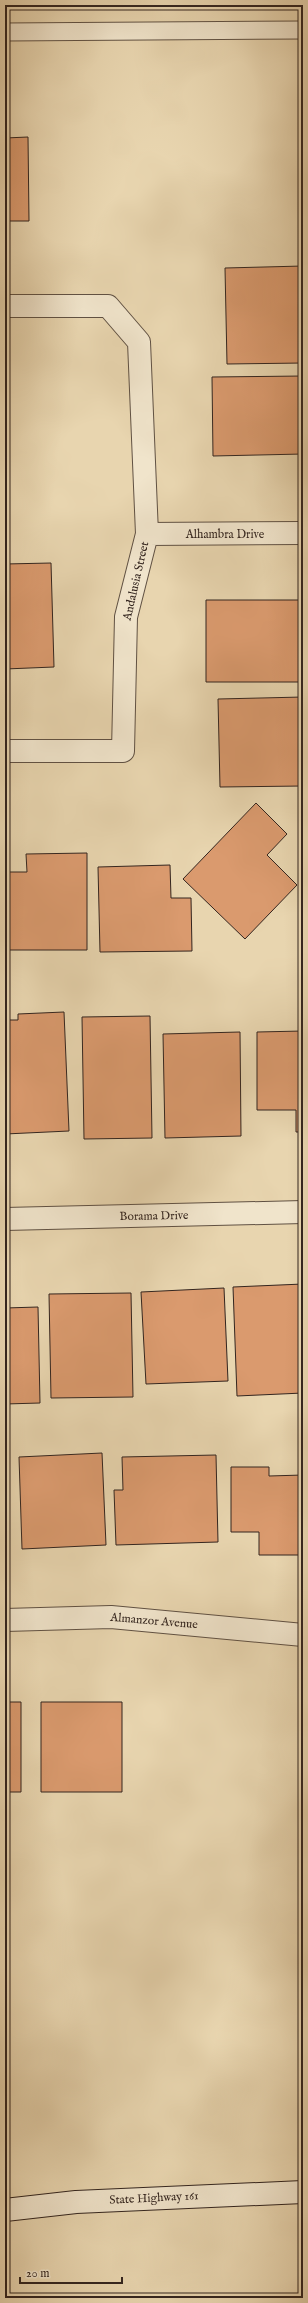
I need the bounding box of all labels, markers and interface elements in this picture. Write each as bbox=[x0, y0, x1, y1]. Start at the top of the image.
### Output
street label: Alhambra Drive bbox=[185, 527, 265, 542]
street label: Andalusia Street bbox=[119, 540, 152, 623]
street label: Borama Drive bbox=[119, 1208, 189, 1224]
street label: Almanzor Avenue bbox=[109, 1610, 199, 1632]
street label: State Highway 161 bbox=[109, 2188, 199, 2208]
scale bar bbox=[20, 2259, 122, 2285]
text: 20 m bbox=[26, 2266, 49, 2281]

